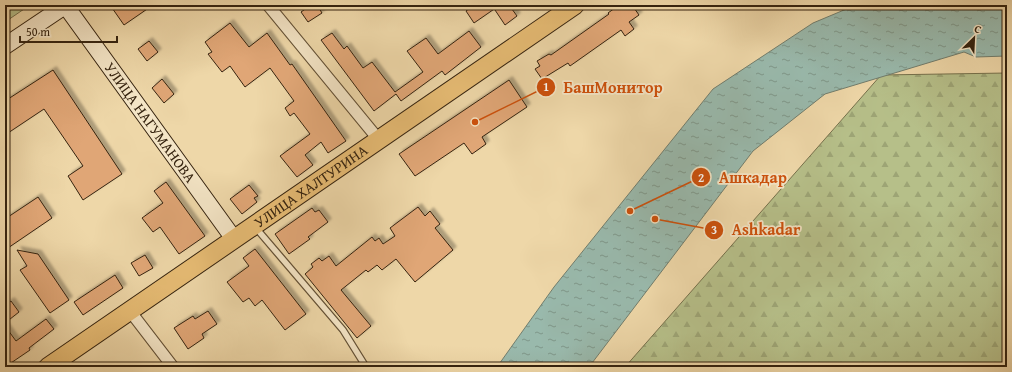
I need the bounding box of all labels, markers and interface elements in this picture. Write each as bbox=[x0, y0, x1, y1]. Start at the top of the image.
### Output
scale bar bbox=[20, 18, 117, 44]
north arrow bbox=[954, 18, 994, 58]
text: С bbox=[972, 20, 984, 37]
text: 50 m bbox=[26, 23, 50, 40]
street label: УЛИЦА НАГУМАНОВА bbox=[100, 58, 201, 187]
callout: БашМонитор bbox=[536, 73, 671, 101]
text: БашМонитор bbox=[563, 75, 663, 99]
text: 1 bbox=[543, 78, 549, 95]
street label: УЛИЦА ХАЛТУРИНА bbox=[250, 139, 372, 232]
callout: Ашкадар bbox=[691, 163, 795, 191]
text: Ашкадар bbox=[719, 165, 787, 189]
text: 2 bbox=[698, 169, 704, 186]
callout: Ashkadar bbox=[704, 216, 809, 244]
text: Ashkadar bbox=[732, 217, 801, 241]
text: 3 bbox=[711, 221, 717, 238]

